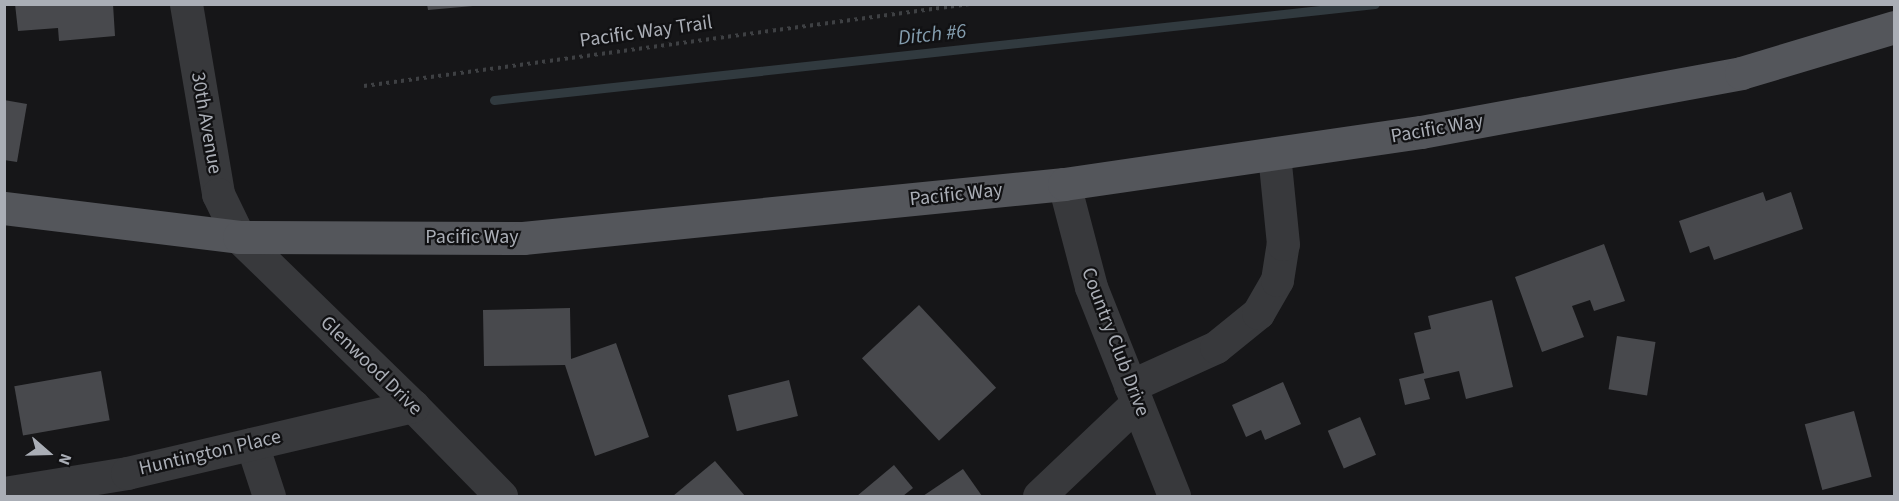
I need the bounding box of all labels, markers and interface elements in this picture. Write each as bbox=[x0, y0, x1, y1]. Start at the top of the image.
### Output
street label: Pacific Way Trail bbox=[578, 11, 714, 53]
water label: Ditch #6 bbox=[897, 18, 967, 50]
street label: 30th Avenue bbox=[185, 70, 227, 176]
street label: Pacific Way bbox=[1389, 109, 1485, 149]
street label: Pacific Way bbox=[908, 178, 1004, 212]
street label: Pacific Way bbox=[425, 225, 519, 249]
street label: Country Club Drive bbox=[1076, 264, 1154, 420]
street label: Glenwood Drive bbox=[315, 311, 427, 421]
north arrow bbox=[18, 423, 78, 483]
street label: Huntington Place bbox=[137, 425, 283, 481]
text: N bbox=[53, 450, 77, 468]

